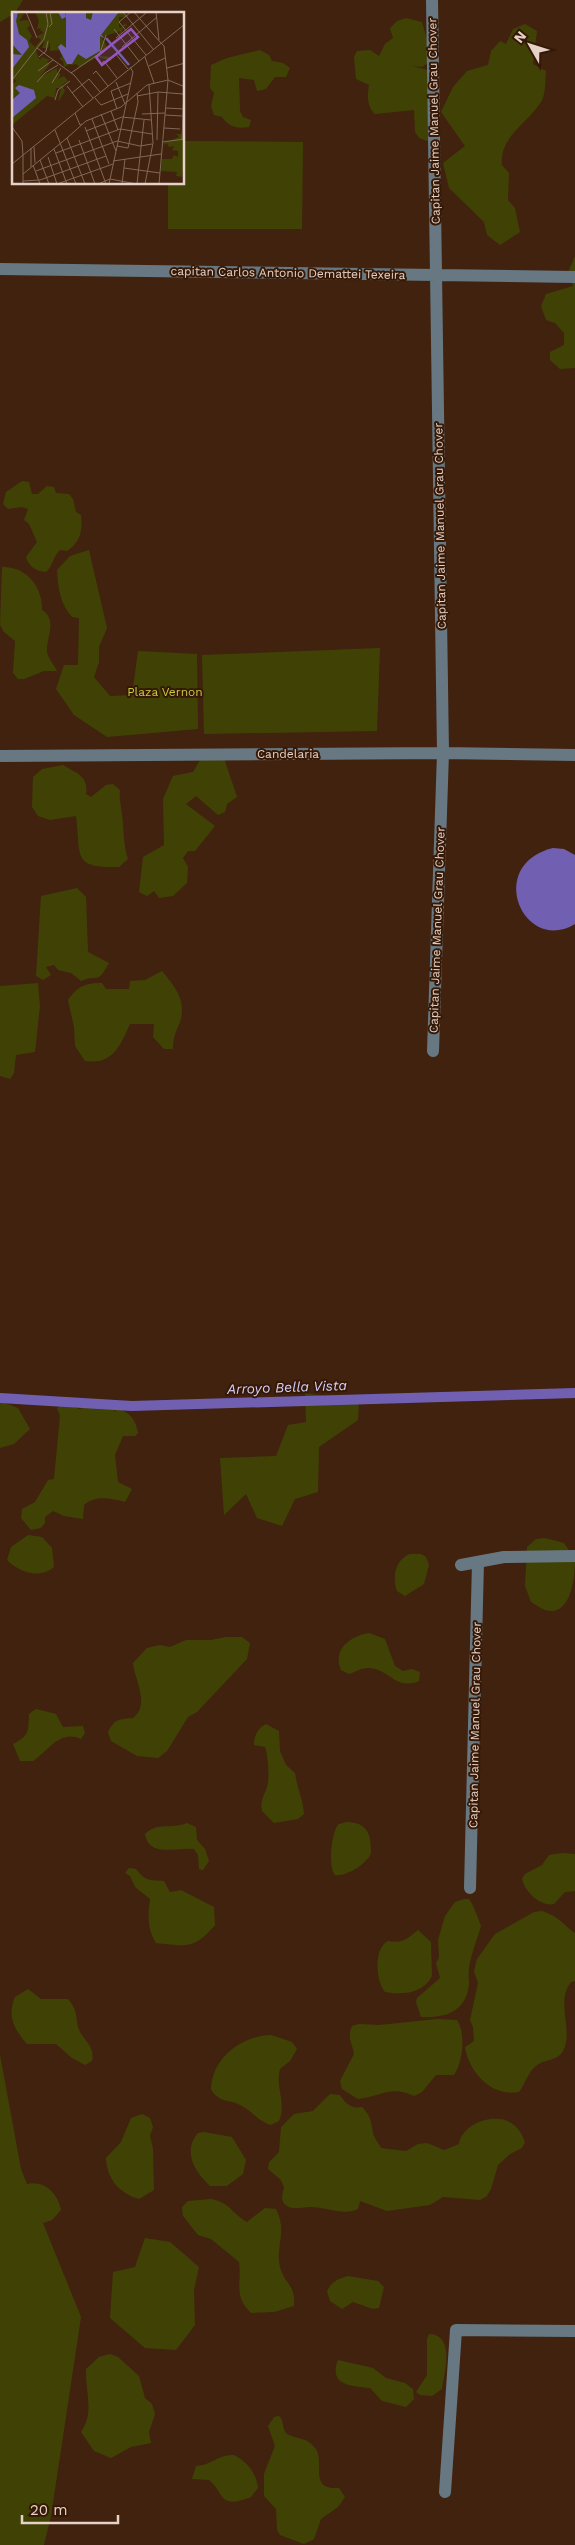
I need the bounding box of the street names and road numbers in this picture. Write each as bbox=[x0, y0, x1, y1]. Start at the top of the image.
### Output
street label: Capitan Jaime Manuel Grau Chover bbox=[425, 18, 443, 224]
street label: capitan Carlos Antonio Demattei Texeira bbox=[170, 264, 406, 282]
street label: Capitan Jaime Manuel Grau Chover bbox=[431, 423, 449, 629]
street label: Candelaria bbox=[257, 747, 319, 761]
street label: Capitan Jaime Manuel Grau Chover bbox=[426, 826, 448, 1033]
street label: Capitan Jaime Manuel Grau Chover bbox=[466, 1622, 484, 1828]

